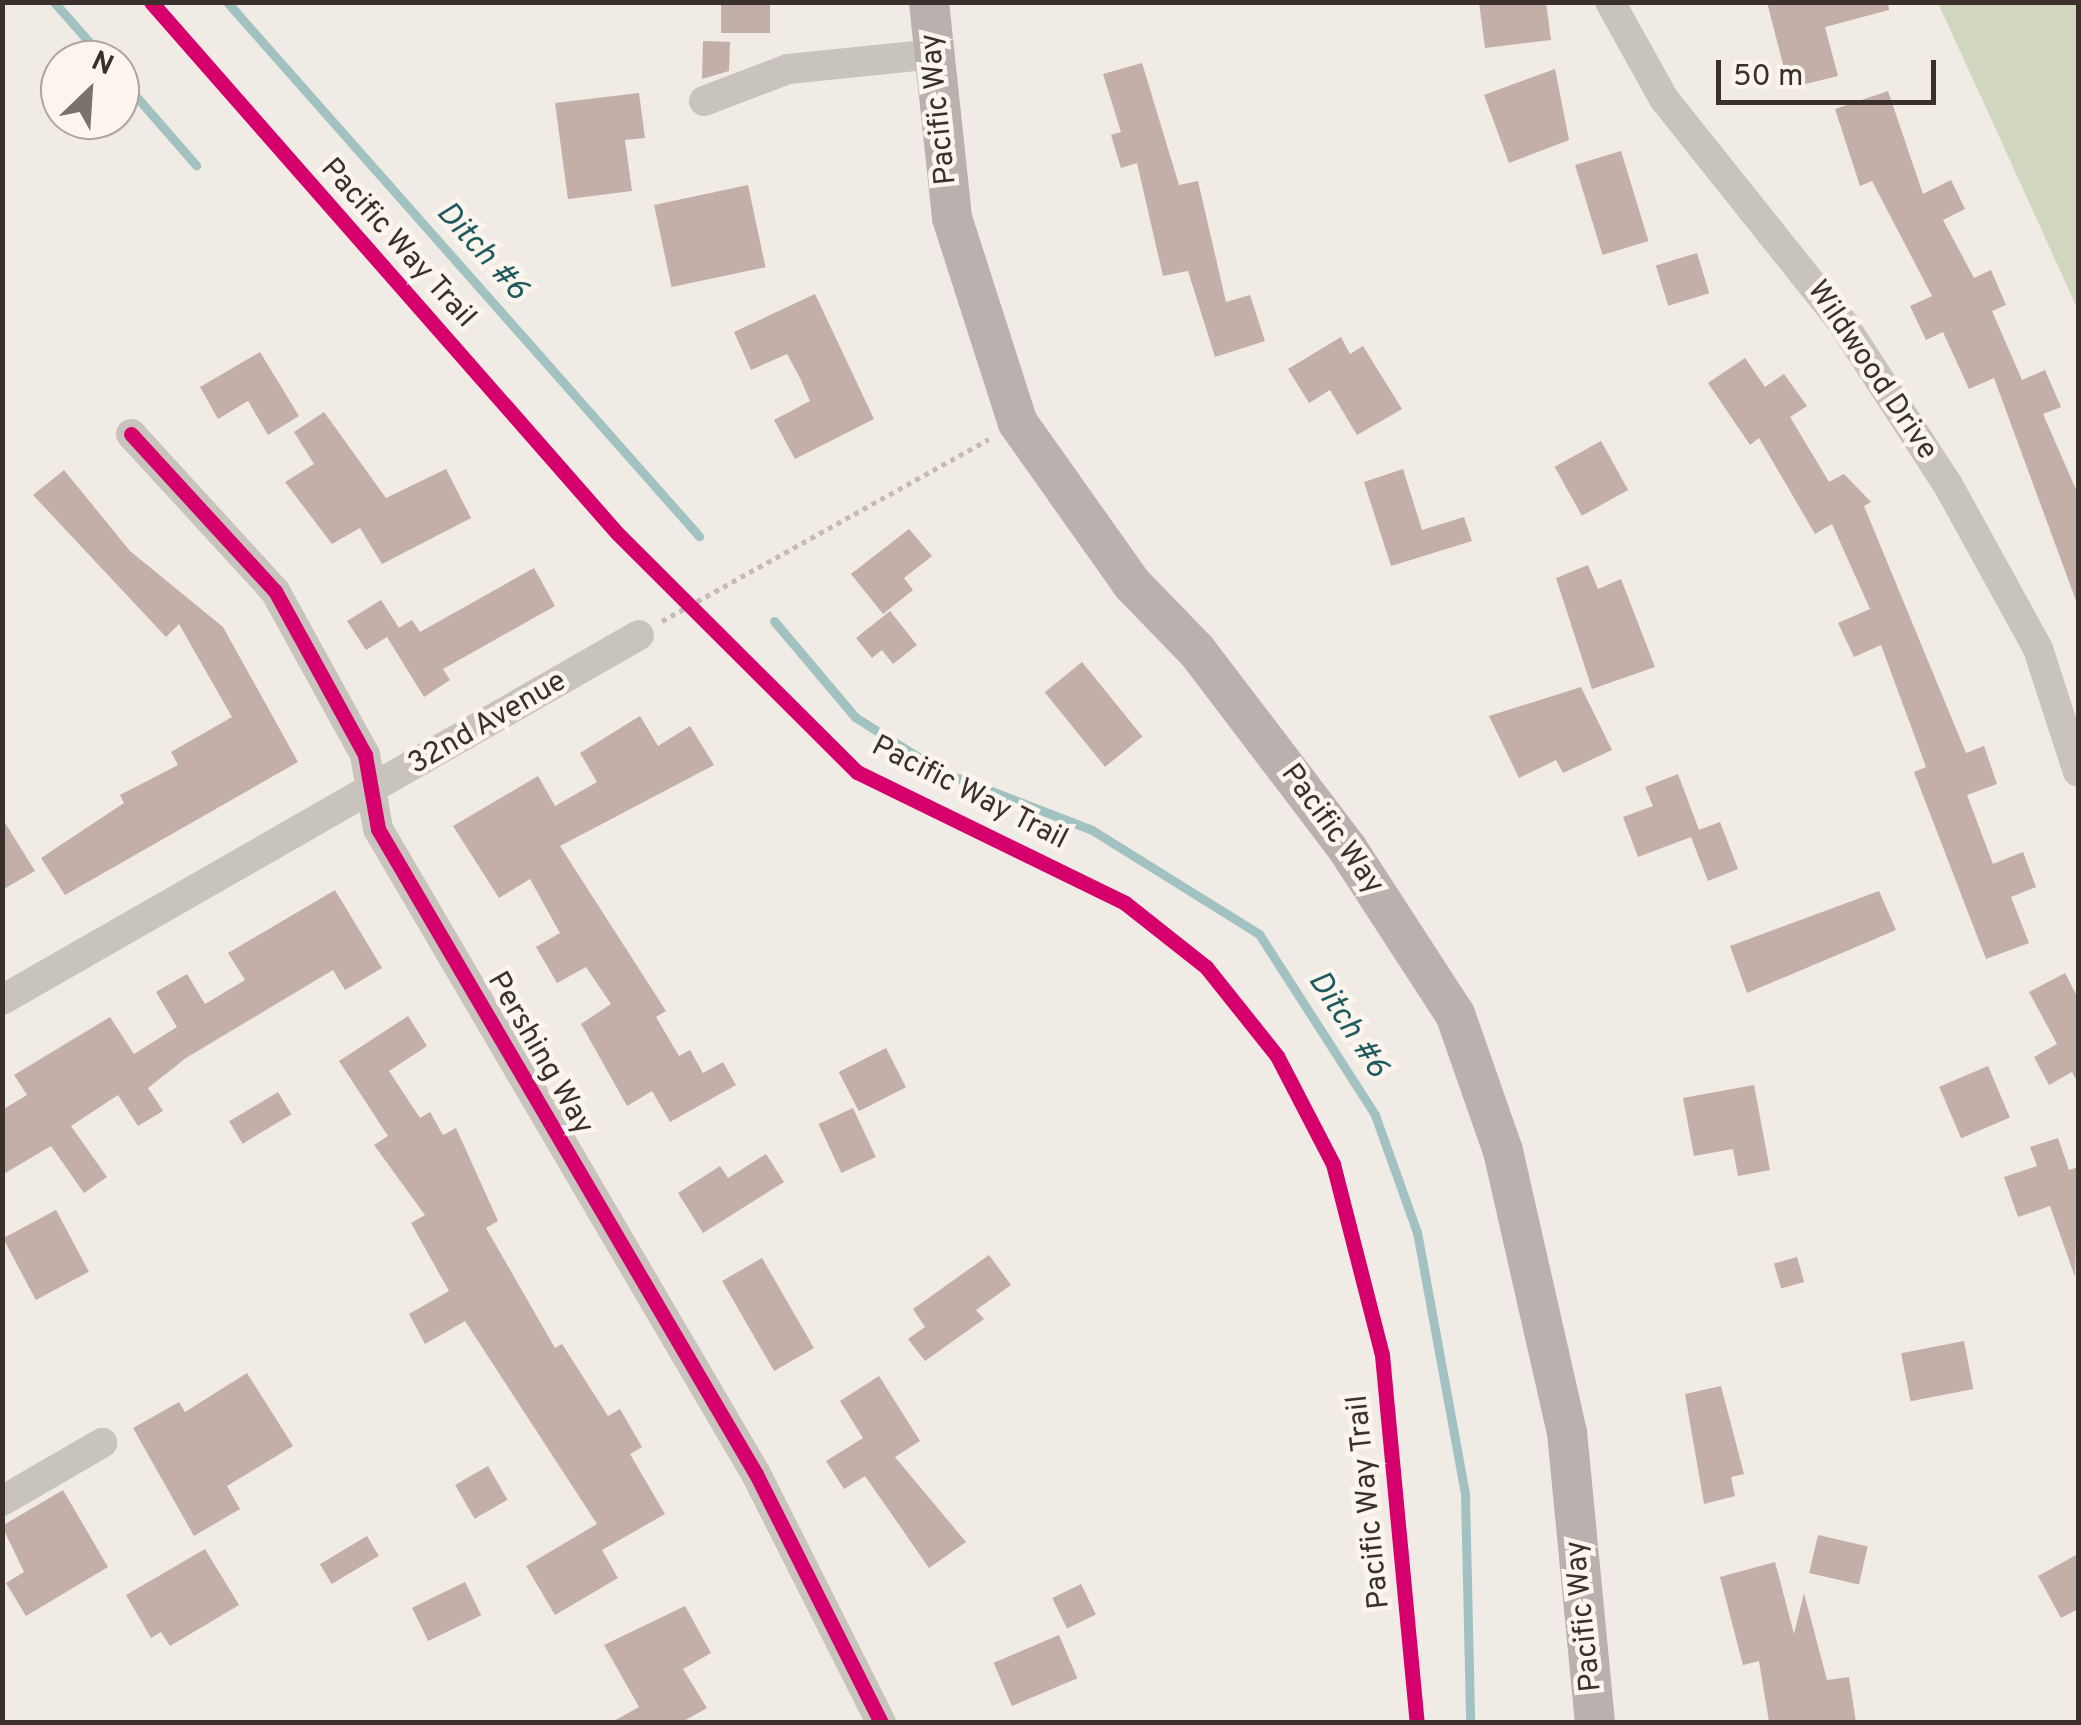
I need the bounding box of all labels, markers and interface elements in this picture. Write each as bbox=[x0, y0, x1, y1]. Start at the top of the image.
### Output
street label: Pacific Way bbox=[914, 31, 966, 187]
north arrow bbox=[40, 40, 140, 140]
scale bar bbox=[1721, 40, 1941, 102]
text: N bbox=[85, 44, 119, 85]
text: 50 m bbox=[1733, 59, 1803, 96]
street label: Pacific Way Trail bbox=[311, 151, 483, 337]
water label: Ditch #6 bbox=[427, 195, 535, 309]
street label: Wildwood Drive bbox=[1798, 275, 1944, 467]
street label: 32nd Avenue bbox=[402, 664, 574, 784]
street label: Pacific Way Trail bbox=[864, 729, 1074, 859]
street label: Pacific Way bbox=[1272, 758, 1390, 902]
water label: Ditch #6 bbox=[1298, 964, 1396, 1086]
street label: Pershing Way bbox=[478, 966, 600, 1142]
street label: Pacific Way Trail bbox=[1341, 1392, 1399, 1612]
street label: Pacific Way bbox=[1559, 1538, 1611, 1694]

